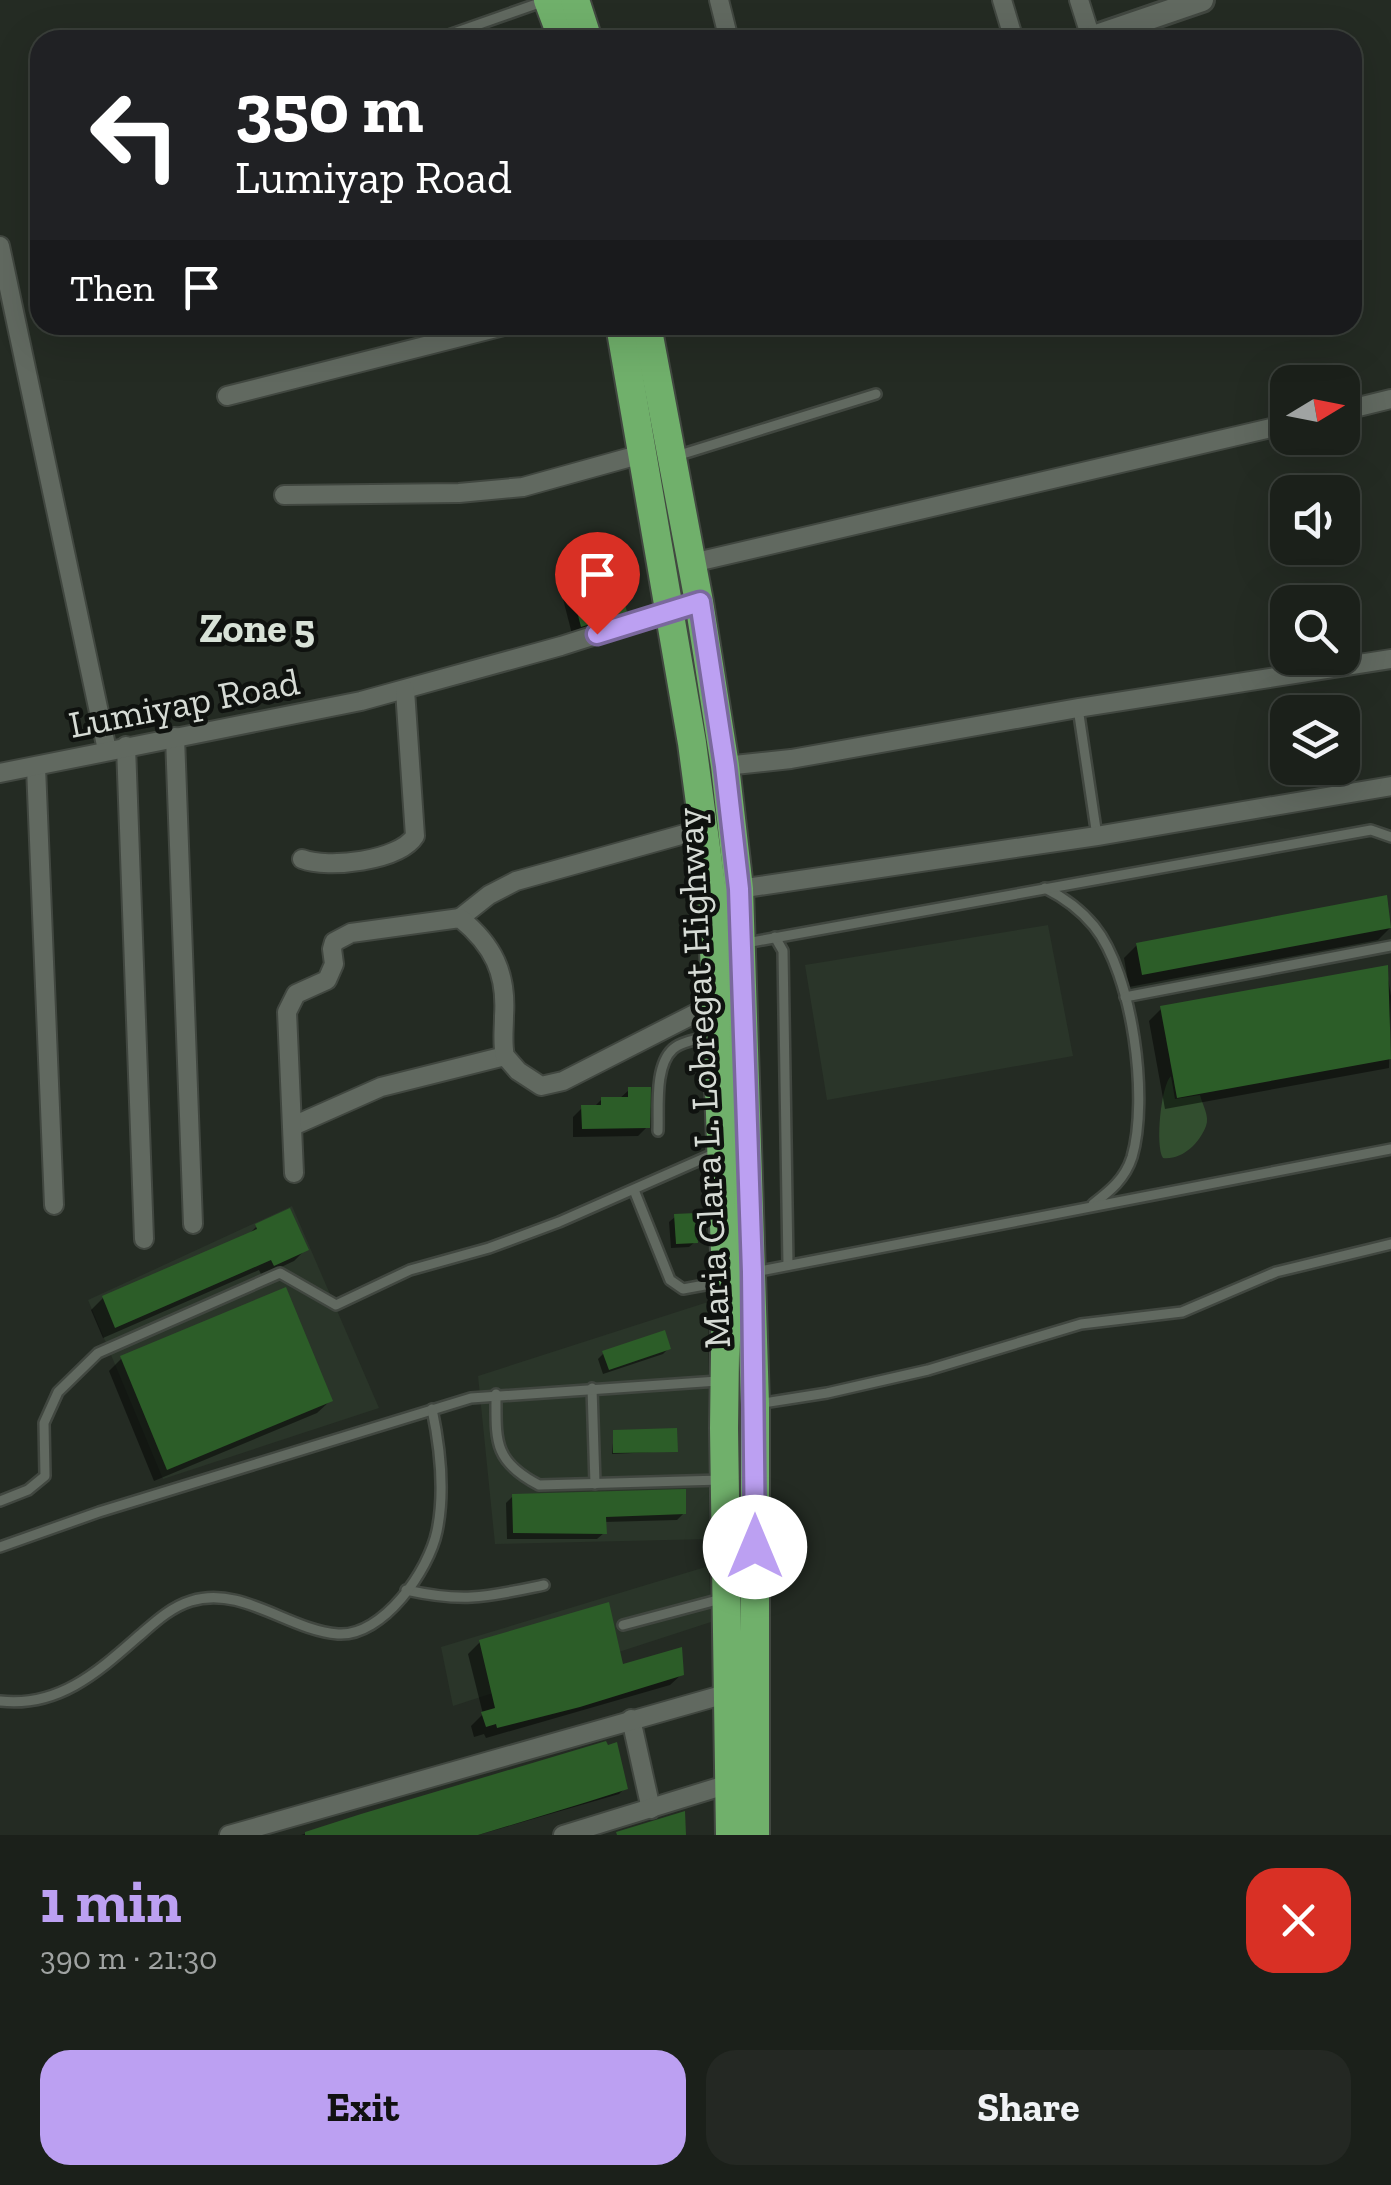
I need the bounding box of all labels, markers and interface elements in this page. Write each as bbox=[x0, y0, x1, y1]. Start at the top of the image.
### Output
text: 350 m bbox=[235, 66, 424, 150]
icon: left bbox=[70, 70, 200, 200]
text: Lumiyap Road bbox=[235, 151, 512, 205]
icon: arrive bbox=[174, 260, 229, 315]
text: Then bbox=[70, 265, 154, 311]
north arrow bbox=[1270, 365, 1360, 455]
map controls bbox=[1270, 365, 1360, 785]
button: sound bbox=[1270, 475, 1360, 565]
pin bbox=[555, 532, 640, 635]
icon: arrive bbox=[570, 547, 625, 602]
button: search bbox=[1270, 585, 1360, 675]
district label: Zone 5 bbox=[199, 604, 315, 652]
street label: Lumiyap Road bbox=[65, 658, 303, 748]
button: layers bbox=[1270, 695, 1360, 785]
street label: Maria Clara L. Lobregat Highway bbox=[666, 806, 740, 1350]
position arrow bbox=[703, 1495, 807, 1599]
text: 1 min bbox=[40, 1865, 182, 1937]
button: close bbox=[1246, 1868, 1351, 1973]
text: 390 m · 21:30 bbox=[40, 1939, 218, 1977]
button: Exit bbox=[40, 2050, 686, 2165]
button: Share bbox=[706, 2050, 1351, 2165]

